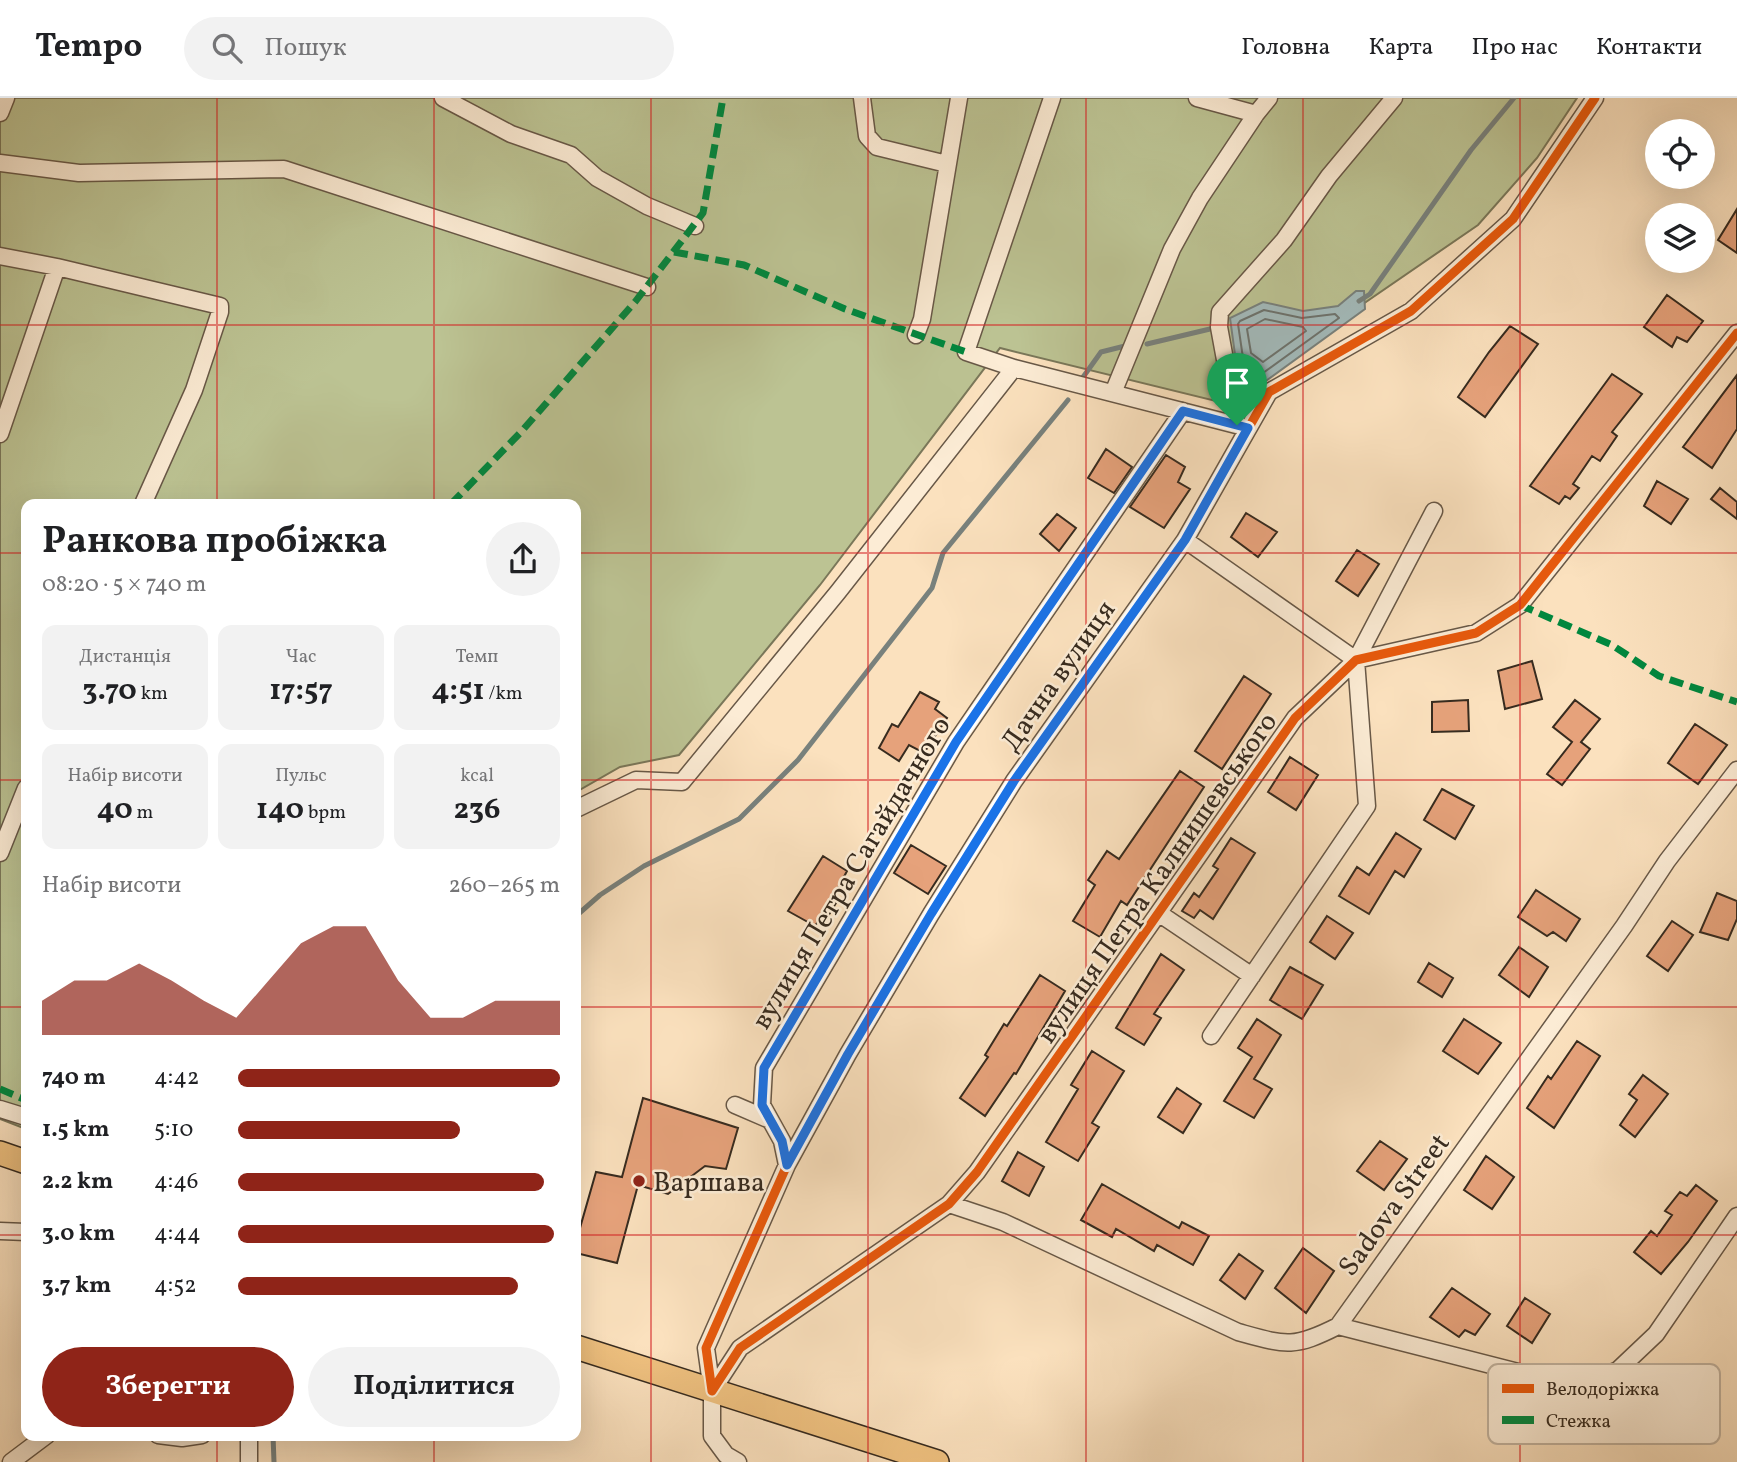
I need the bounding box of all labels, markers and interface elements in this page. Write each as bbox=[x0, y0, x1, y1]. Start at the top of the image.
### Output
search box bbox=[184, 17, 674, 80]
text: Tempo bbox=[35, 25, 142, 71]
icon: search bbox=[208, 29, 246, 67]
text: Пошук bbox=[264, 30, 347, 66]
text: Головна bbox=[1241, 31, 1330, 65]
text: Карта bbox=[1368, 31, 1434, 65]
text: Про нас bbox=[1472, 31, 1558, 65]
text: Контакти bbox=[1596, 31, 1702, 65]
map controls bbox=[1645, 119, 1715, 273]
button: locate bbox=[1645, 119, 1715, 189]
button: layers bbox=[1645, 203, 1715, 273]
pin bbox=[1207, 353, 1267, 425]
icon: arrive bbox=[1218, 364, 1256, 402]
text: Ранкова пробіжка bbox=[42, 516, 387, 569]
button: share bbox=[486, 522, 560, 596]
text: 08:20 · 5 × 740 m bbox=[42, 569, 206, 601]
street label: Дачна вулиця bbox=[992, 593, 1126, 760]
text: Дистанція bbox=[79, 644, 171, 670]
text: Час bbox=[285, 644, 317, 670]
text: Темп bbox=[456, 644, 498, 670]
text: 3.70 bbox=[82, 670, 137, 712]
text: 17:57 bbox=[269, 670, 333, 712]
text: 4:51 bbox=[431, 670, 485, 712]
text: km bbox=[137, 681, 168, 707]
text: /km bbox=[485, 681, 523, 707]
street label: вулиця Петра Калнишевського bbox=[1028, 705, 1288, 1052]
street label: вулиця Петра Сагайдачного bbox=[743, 709, 961, 1037]
text: Набір висоти bbox=[67, 763, 183, 789]
text: Пульс bbox=[275, 763, 327, 789]
text: kcal bbox=[460, 763, 494, 789]
text: 40 bbox=[97, 789, 133, 831]
text: 140 bbox=[256, 789, 304, 831]
text: 236 bbox=[454, 789, 500, 831]
text: m bbox=[133, 800, 153, 826]
text: bpm bbox=[304, 800, 346, 826]
text: Набір висоти bbox=[42, 870, 181, 902]
text: 260–265 m bbox=[448, 870, 560, 902]
text: 740 m bbox=[42, 1062, 106, 1094]
text: 4:42 bbox=[154, 1062, 199, 1094]
text: 1.5 km bbox=[42, 1114, 109, 1146]
text: 5:10 bbox=[154, 1114, 193, 1146]
street label: Sadova Street bbox=[1330, 1126, 1460, 1285]
place label: Варшава bbox=[653, 1164, 765, 1203]
text: 2.2 km bbox=[42, 1166, 113, 1198]
text: 4:46 bbox=[154, 1166, 198, 1198]
marker: Варшава bbox=[631, 1173, 647, 1189]
text: 3.0 km bbox=[42, 1218, 115, 1250]
text: 4:44 bbox=[154, 1218, 201, 1250]
text: 3.7 km bbox=[42, 1270, 111, 1302]
text: 4:52 bbox=[154, 1270, 197, 1302]
button: Зберегти bbox=[42, 1347, 294, 1427]
button: Поділитися bbox=[308, 1347, 560, 1427]
legend bbox=[1488, 1364, 1720, 1444]
text: Велодоріжка bbox=[1546, 1377, 1660, 1403]
text: Стежка bbox=[1546, 1409, 1611, 1435]

